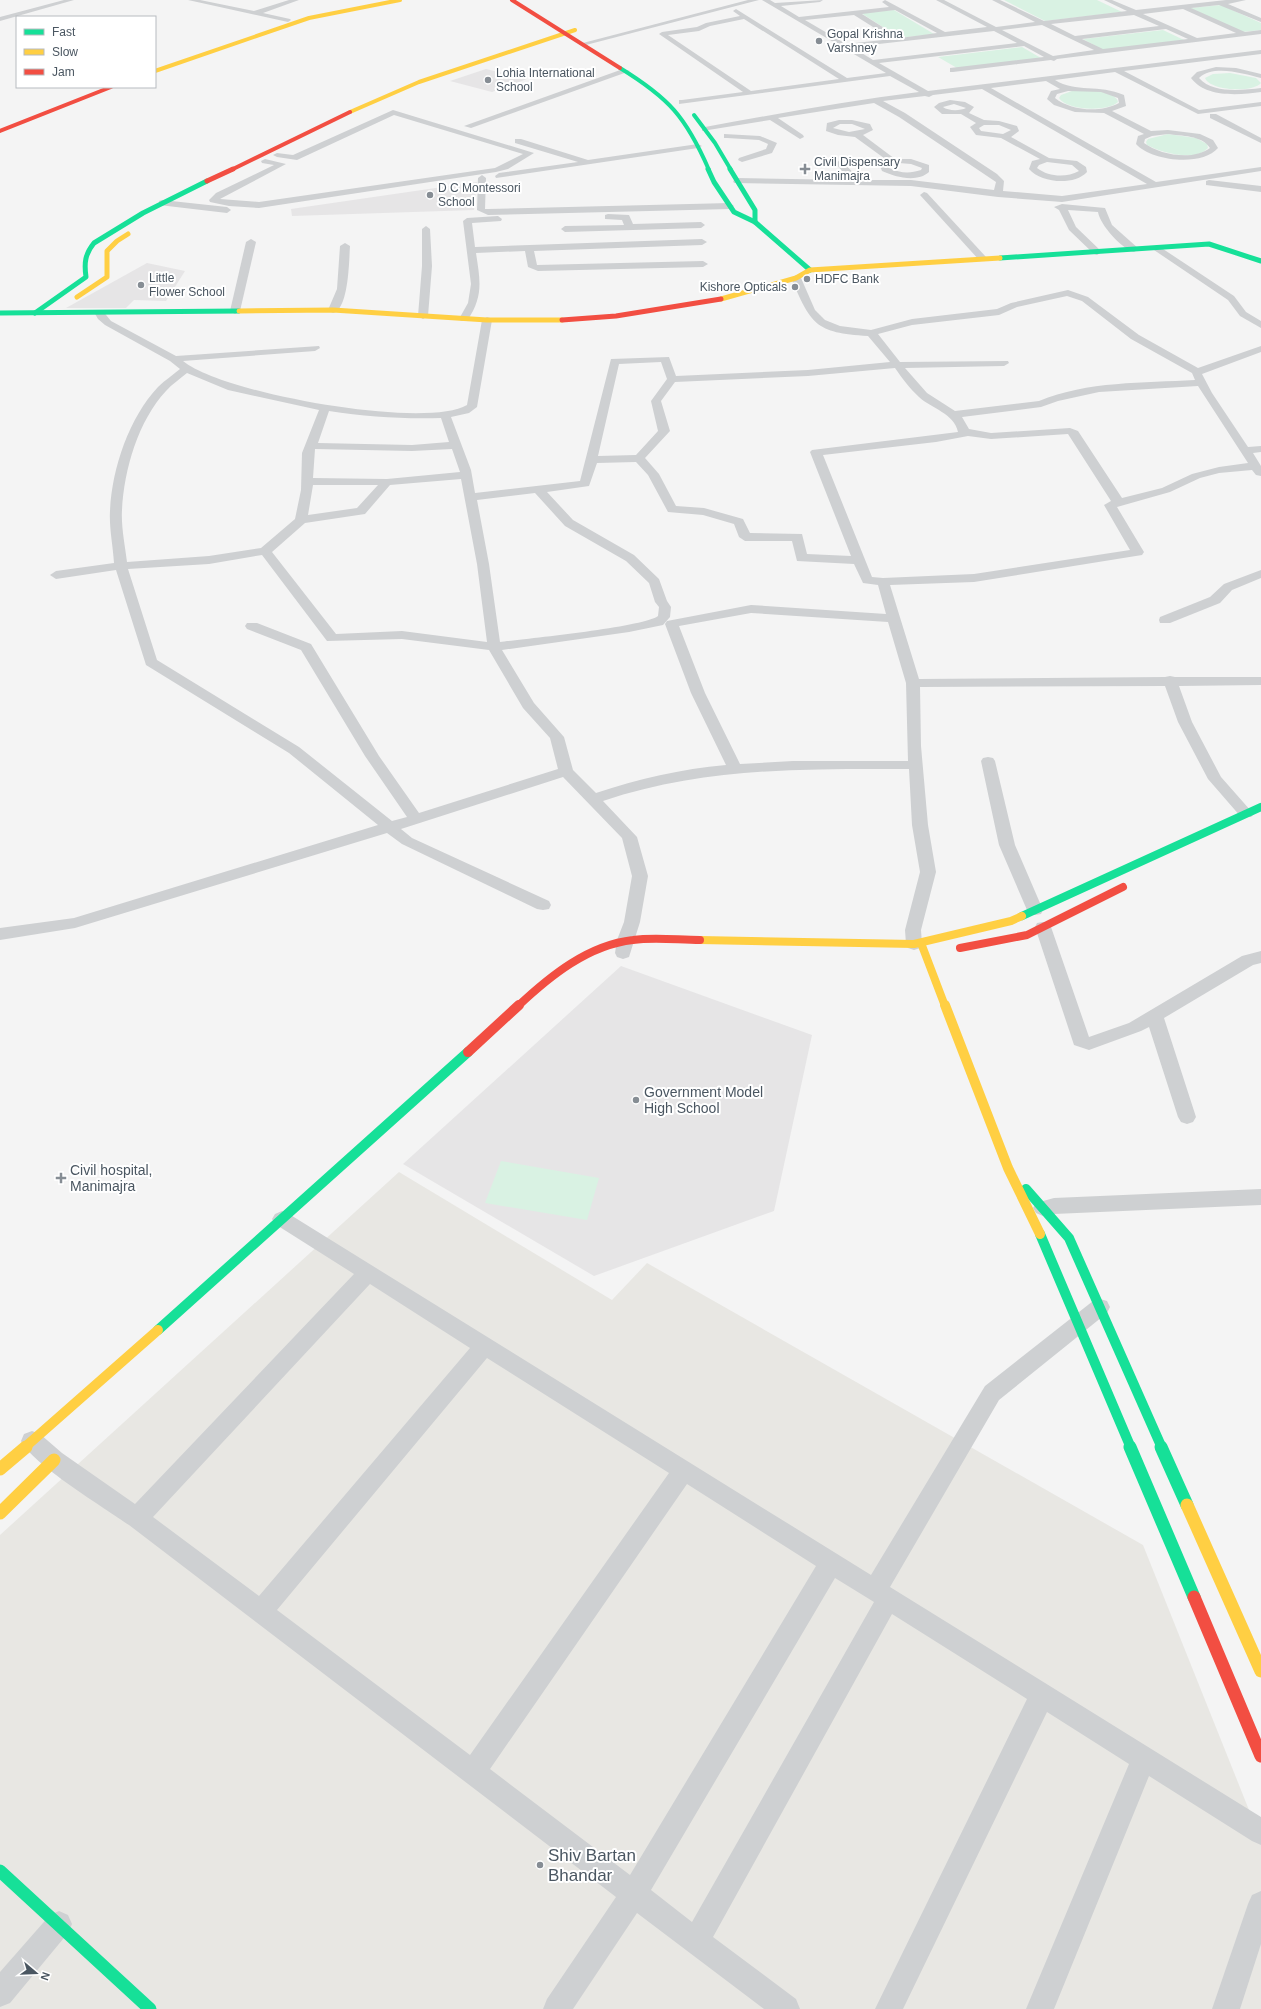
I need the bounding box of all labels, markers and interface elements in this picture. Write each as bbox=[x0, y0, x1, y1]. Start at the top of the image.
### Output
legend bbox=[16, 16, 156, 88]
text: Fast bbox=[52, 25, 76, 39]
place label: Gopal Krishna Varshney bbox=[827, 27, 903, 55]
marker: Gopal Krishna Varshney bbox=[814, 36, 824, 46]
text: Slow bbox=[52, 45, 78, 59]
text: Jam bbox=[52, 65, 75, 79]
place label: Lohia International School bbox=[496, 66, 595, 94]
marker: Lohia International School bbox=[483, 75, 493, 85]
place label: Civil Dispensary Manimajra bbox=[814, 155, 900, 183]
marker: Civil Dispensary Manimajra bbox=[799, 163, 811, 175]
place label: D C Montessori School bbox=[438, 181, 521, 209]
marker: D C Montessori School bbox=[425, 190, 435, 200]
place label: Little Flower School bbox=[149, 271, 225, 299]
place label: HDFC Bank bbox=[815, 272, 880, 286]
marker: HDFC Bank bbox=[802, 274, 812, 284]
marker: Little Flower School bbox=[136, 280, 146, 290]
place label: Kishore Opticals bbox=[700, 280, 787, 294]
marker: Kishore Opticals bbox=[790, 282, 800, 292]
place label: Government Model High School bbox=[644, 1084, 763, 1116]
marker: Government Model High School bbox=[631, 1095, 641, 1105]
place label: Civil hospital, Manimajra bbox=[70, 1162, 152, 1194]
marker: Civil hospital, Manimajra bbox=[55, 1172, 67, 1184]
place label: Shiv Bartan Bhandar bbox=[548, 1846, 636, 1885]
marker: Shiv Bartan Bhandar bbox=[535, 1860, 545, 1870]
north arrow bbox=[16, 1953, 56, 1993]
text: N bbox=[38, 1971, 52, 1982]

